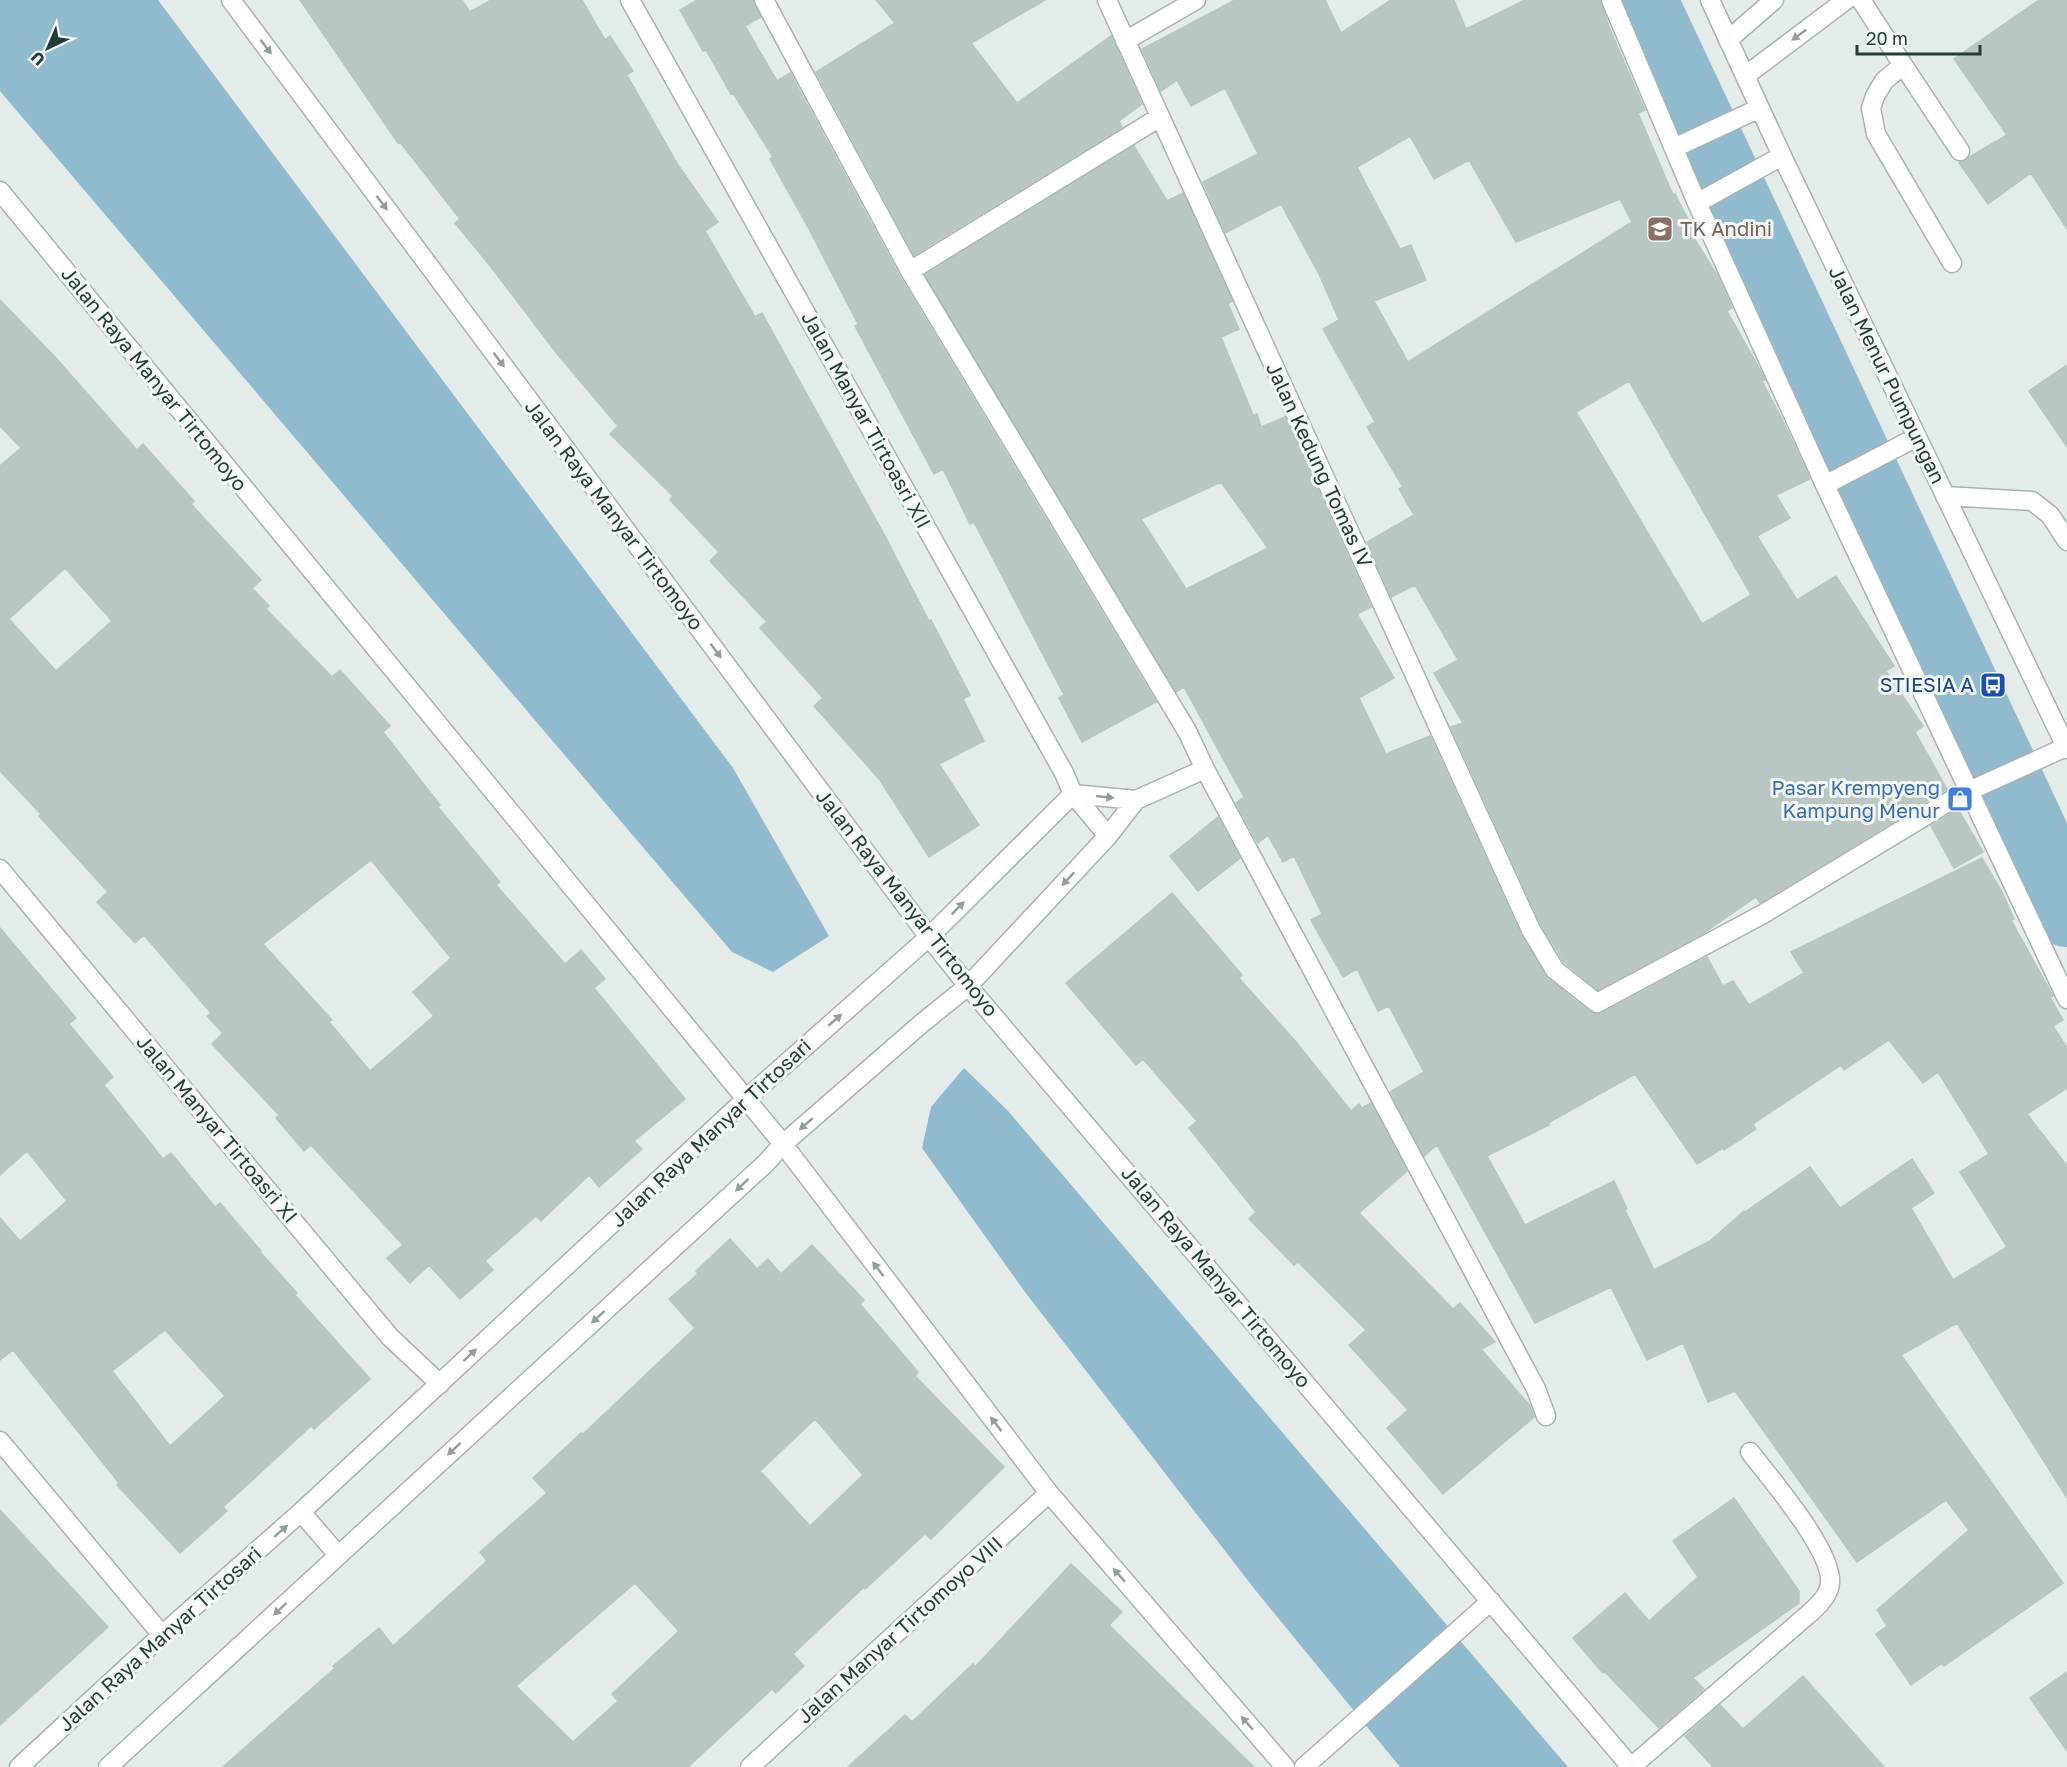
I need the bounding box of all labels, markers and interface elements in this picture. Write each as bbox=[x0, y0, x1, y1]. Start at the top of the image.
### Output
north arrow bbox=[18, 18, 78, 78]
scale bar bbox=[1857, 18, 1980, 56]
text: 20 m bbox=[1866, 27, 1908, 49]
one-way arrow bbox=[1791, 29, 1807, 42]
one-way arrow bbox=[260, 38, 272, 54]
text: U bbox=[26, 48, 49, 70]
one-way arrow bbox=[376, 196, 388, 211]
school or university icon: TK Andini bbox=[1645, 214, 1675, 244]
place label: TK Andini bbox=[1680, 216, 1772, 240]
street label: Jalan Raya Manyar Tirtomoyo bbox=[57, 261, 253, 495]
street label: Jalan Menur Pumpungan bbox=[1825, 262, 1951, 487]
street label: Jalan Manyar Tirtoasri XII bbox=[797, 307, 937, 532]
one-way arrow bbox=[493, 351, 505, 367]
street label: Jalan Kedung Tomas IV bbox=[1262, 358, 1378, 571]
street label: Jalan Raya Manyar Tirtomoyo bbox=[520, 395, 709, 634]
one-way arrow bbox=[709, 643, 721, 658]
bus stop icon: STIESIA A bbox=[1978, 670, 2008, 700]
place label: STIESIA A bbox=[1880, 672, 1974, 696]
place label: Pasar Krempyeng Kampung Menur bbox=[1772, 775, 1940, 822]
street label: Jalan Raya Manyar Tirtomoyo bbox=[812, 784, 1004, 1021]
shop icon: Pasar Krempyeng Kampung Menur bbox=[1945, 784, 1975, 814]
one-way arrow bbox=[1095, 792, 1114, 802]
one-way arrow bbox=[1061, 872, 1075, 887]
one-way arrow bbox=[950, 902, 964, 916]
one-way arrow bbox=[827, 1014, 842, 1027]
street label: Jalan Manyar Tirtoasri XI bbox=[132, 1029, 303, 1227]
street label: Jalan Raya Manyar Tirtosari bbox=[605, 1033, 815, 1231]
one-way arrow bbox=[799, 1117, 814, 1130]
street label: Jalan Raya Manyar Tirtomoyo bbox=[1117, 1161, 1317, 1392]
one-way arrow bbox=[734, 1178, 749, 1192]
one-way arrow bbox=[872, 1261, 884, 1277]
one-way arrow bbox=[591, 1310, 606, 1323]
one-way arrow bbox=[463, 1349, 477, 1363]
one-way arrow bbox=[991, 1416, 1003, 1431]
one-way arrow bbox=[447, 1442, 462, 1456]
one-way arrow bbox=[273, 1524, 289, 1537]
street label: Jalan Manyar Tirtomoyo VIII bbox=[792, 1531, 1007, 1728]
street label: Jalan Raya Manyar Tirtosari bbox=[53, 1541, 266, 1736]
one-way arrow bbox=[1113, 1567, 1126, 1583]
one-way arrow bbox=[272, 1602, 287, 1616]
one-way arrow bbox=[1240, 1715, 1253, 1731]

